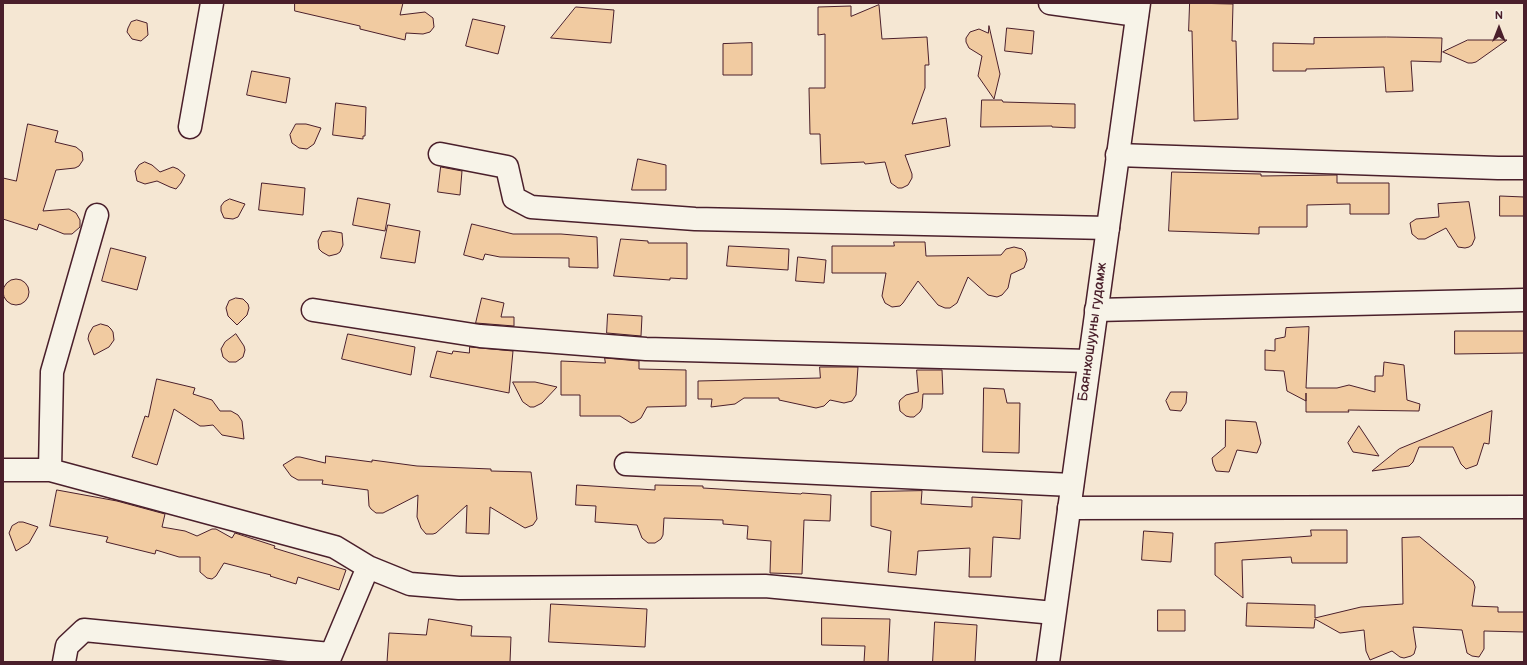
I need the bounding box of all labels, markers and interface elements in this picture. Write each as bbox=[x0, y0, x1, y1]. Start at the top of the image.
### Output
north arrow bbox=[1479, 8, 1519, 48]
text: N bbox=[1495, 9, 1503, 22]
street label: Баянхошууны гудамж bbox=[1075, 261, 1111, 403]

